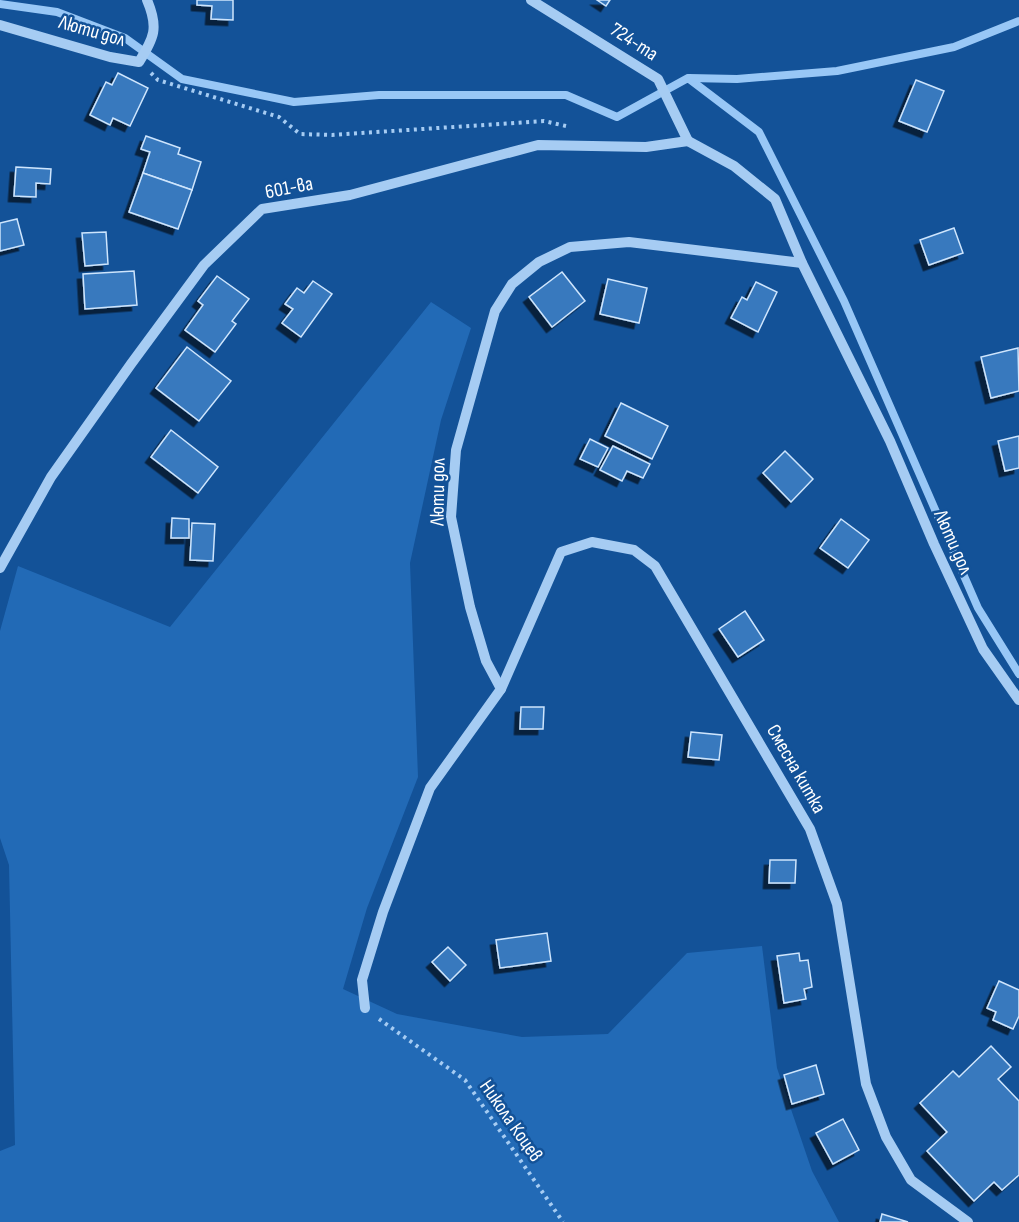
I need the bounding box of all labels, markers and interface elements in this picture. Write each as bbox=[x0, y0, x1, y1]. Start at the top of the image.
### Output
street label: Люти дол bbox=[55, 10, 128, 52]
street label: 724-та bbox=[606, 18, 662, 66]
street label: 601-ва bbox=[263, 172, 315, 204]
street label: Люти дол bbox=[425, 458, 451, 527]
street label: Люти дол bbox=[928, 505, 978, 578]
street label: Смесна китка bbox=[761, 720, 831, 818]
street label: Никола Коцев bbox=[474, 1076, 548, 1166]

